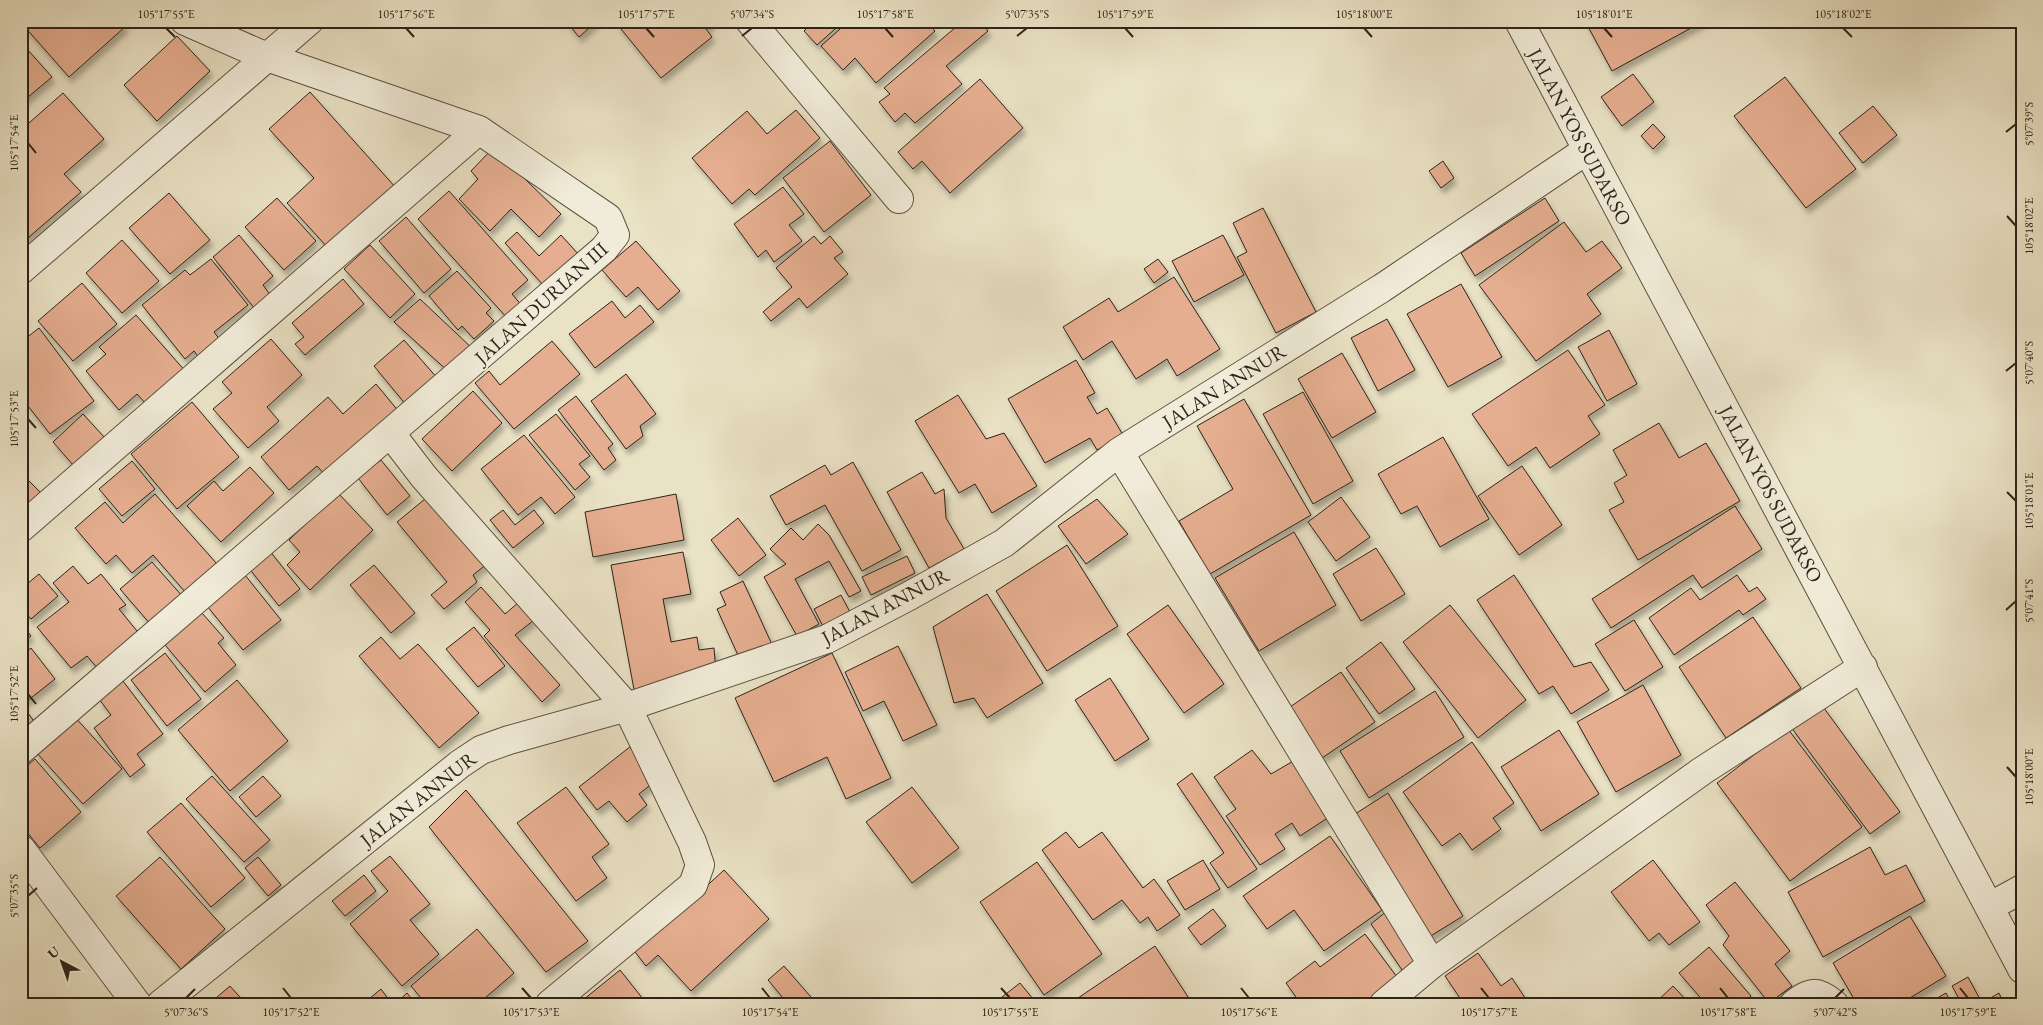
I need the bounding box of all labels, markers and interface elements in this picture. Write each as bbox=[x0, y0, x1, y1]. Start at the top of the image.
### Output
text: 105°17'55"E bbox=[138, 6, 195, 22]
text: 105°17'56"E bbox=[378, 6, 435, 22]
text: 105°17'57"E bbox=[618, 6, 675, 22]
text: 5°07'34"S bbox=[730, 6, 775, 22]
text: 105°17'58"E bbox=[857, 6, 914, 22]
text: 5°07'35"S bbox=[1005, 6, 1050, 22]
text: 105°17'59"E bbox=[1097, 6, 1154, 22]
text: 105°18'00"E bbox=[1336, 6, 1393, 22]
text: 105°18'01"E bbox=[1576, 6, 1633, 22]
text: 105°18'02"E bbox=[1815, 6, 1872, 22]
street label: JALAN YOS SUDARSO bbox=[1521, 42, 1638, 230]
text: 5°07'39"S bbox=[2021, 101, 2037, 146]
text: 105°17'54"E bbox=[6, 114, 22, 171]
text: 105°18'02"E bbox=[2021, 197, 2037, 254]
street label: JALAN DURIAN III bbox=[467, 236, 613, 371]
street label: JALAN ANNUR bbox=[1156, 337, 1291, 435]
text: 5°07'40"S bbox=[2021, 340, 2037, 385]
text: 105°17'53"E bbox=[6, 390, 22, 447]
street label: JALAN YOS SUDARSO bbox=[1712, 399, 1829, 587]
text: 105°18'01"E bbox=[2021, 472, 2037, 529]
street label: JALAN ANNUR bbox=[815, 561, 954, 651]
text: 5°07'41"S bbox=[2021, 578, 2037, 623]
text: 105°17'52"E bbox=[6, 665, 22, 722]
street label: JALAN ANNUR bbox=[353, 745, 482, 854]
text: 105°18'00"E bbox=[2021, 748, 2037, 805]
text: 5°07'35"S bbox=[6, 873, 22, 918]
north arrow bbox=[38, 938, 88, 988]
text: U bbox=[44, 942, 64, 962]
text: 5°07'36"S bbox=[164, 1004, 209, 1020]
text: 105°17'52"E bbox=[263, 1004, 320, 1020]
text: 105°17'53"E bbox=[503, 1004, 560, 1020]
text: 105°17'54"E bbox=[742, 1004, 799, 1020]
text: 105°17'55"E bbox=[982, 1004, 1039, 1020]
text: 105°17'56"E bbox=[1221, 1004, 1278, 1020]
text: 105°17'57"E bbox=[1461, 1004, 1518, 1020]
text: 105°17'58"E bbox=[1700, 1004, 1757, 1020]
text: 5°07'42"S bbox=[1813, 1004, 1858, 1020]
text: 105°17'59"E bbox=[1940, 1004, 1997, 1020]

